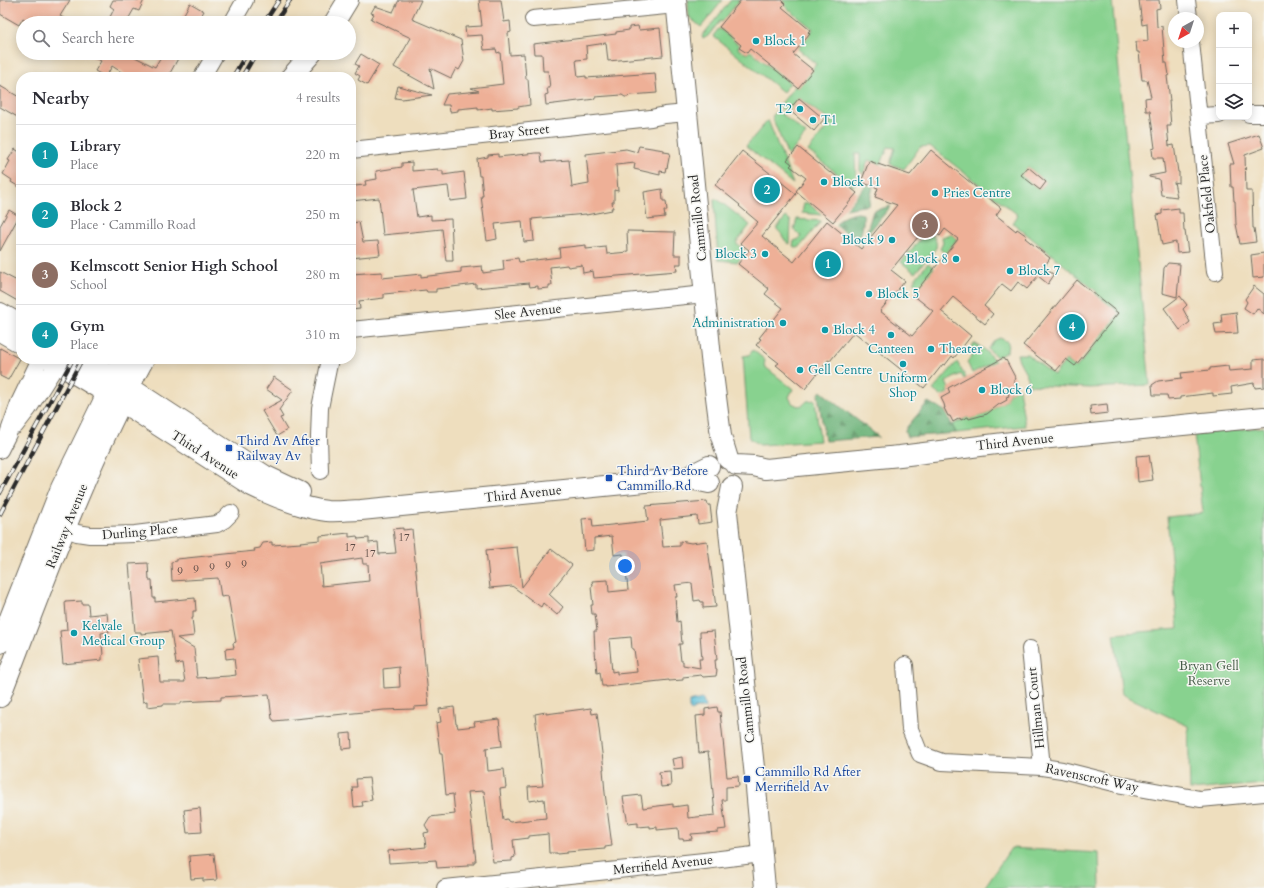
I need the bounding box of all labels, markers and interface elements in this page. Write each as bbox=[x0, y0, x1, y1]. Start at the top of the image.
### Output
north arrow bbox=[1168, 12, 1204, 48]
map controls bbox=[1216, 12, 1252, 120]
button: + bbox=[1216, 12, 1252, 48]
search box bbox=[16, 16, 356, 60]
icon: search bbox=[30, 27, 52, 49]
text: Search here bbox=[62, 28, 135, 48]
place label: Block 1 bbox=[764, 32, 806, 50]
marker: Block 1 bbox=[751, 36, 761, 46]
button: − bbox=[1216, 48, 1252, 84]
button: layers bbox=[1216, 84, 1252, 120]
text: Nearby bbox=[32, 87, 89, 110]
text: 4 results bbox=[296, 89, 340, 107]
place label: T2 bbox=[776, 100, 792, 118]
marker: T2 bbox=[795, 104, 805, 114]
place label: T1 bbox=[821, 111, 837, 129]
marker: T1 bbox=[808, 115, 818, 125]
street label: Bray Street bbox=[488, 120, 550, 144]
text: Library bbox=[70, 136, 121, 156]
text: 1 bbox=[42, 146, 48, 164]
text: 220 m bbox=[306, 146, 340, 164]
street label: Oakfield Place bbox=[1194, 154, 1220, 234]
text: Place bbox=[70, 156, 98, 174]
place label: Block 11 bbox=[832, 173, 881, 191]
street label: Cammillo Road bbox=[684, 174, 711, 262]
pin: 2 bbox=[754, 175, 780, 205]
marker: Block 11 bbox=[819, 177, 829, 187]
place label: Pries Centre bbox=[943, 184, 1011, 202]
marker: Pries Centre bbox=[930, 188, 940, 198]
text: Block 2 bbox=[70, 196, 122, 216]
text: 2 bbox=[42, 206, 48, 224]
text: 250 m bbox=[306, 206, 340, 224]
pin: 3 bbox=[912, 210, 938, 240]
text: Place · Cammillo Road bbox=[70, 216, 196, 234]
place label: Block 9 bbox=[842, 231, 884, 249]
marker: Block 9 bbox=[887, 235, 897, 245]
place label: Block 3 bbox=[715, 245, 757, 263]
marker: Block 3 bbox=[760, 249, 770, 259]
pin: 1 bbox=[815, 249, 841, 279]
place label: Block 8 bbox=[906, 250, 948, 268]
marker: Block 8 bbox=[951, 254, 961, 264]
text: Kelmscott Senior High School bbox=[70, 256, 278, 276]
place label: Block 7 bbox=[1018, 262, 1061, 280]
text: 3 bbox=[42, 266, 48, 284]
text: 280 m bbox=[306, 266, 340, 284]
marker: Block 7 bbox=[1005, 266, 1015, 276]
text: School bbox=[70, 276, 107, 294]
place label: Block 5 bbox=[877, 285, 919, 303]
marker: Block 5 bbox=[864, 289, 874, 299]
street label: Slee Avenue bbox=[494, 300, 562, 324]
pin: 4 bbox=[1059, 312, 1085, 342]
place label: Administration bbox=[692, 314, 776, 332]
text: Gym bbox=[70, 316, 105, 336]
marker: Administration bbox=[778, 318, 788, 328]
place label: Block 4 bbox=[833, 321, 876, 339]
marker: Block 4 bbox=[820, 325, 830, 335]
text: 4 bbox=[42, 326, 48, 344]
text: 310 m bbox=[306, 326, 340, 344]
marker: Canteen bbox=[886, 330, 896, 340]
text: Place bbox=[70, 336, 98, 354]
place label: Canteen bbox=[868, 340, 915, 358]
place label: Theater bbox=[939, 340, 982, 358]
marker: Theater bbox=[926, 344, 936, 354]
marker: Uniform Shop bbox=[898, 359, 908, 369]
place label: Gell Centre bbox=[808, 361, 872, 379]
marker: Gell Centre bbox=[795, 365, 805, 375]
place label: Uniform Shop bbox=[879, 369, 927, 402]
place label: Block 6 bbox=[990, 381, 1033, 399]
marker: Block 6 bbox=[977, 385, 987, 395]
street label: Third Avenue bbox=[168, 426, 243, 484]
street label: Third Avenue bbox=[975, 429, 1055, 455]
place label: Third Av After Railway Av bbox=[237, 432, 320, 465]
marker: Third Av After Railway Av bbox=[224, 443, 234, 453]
place label: Third Av Before Cammillo Rd bbox=[617, 462, 708, 495]
marker: Third Av Before Cammillo Rd bbox=[604, 473, 614, 483]
street label: Railway Avenue bbox=[42, 481, 92, 571]
street label: Third Avenue bbox=[483, 481, 563, 507]
street label: Durling Place bbox=[101, 520, 179, 544]
house number: 17 bbox=[398, 530, 410, 545]
house number: 17 bbox=[344, 540, 356, 555]
house number: 17 bbox=[364, 546, 376, 561]
your location bbox=[615, 556, 635, 576]
house number: 9 bbox=[241, 557, 247, 572]
house number: 9 bbox=[225, 558, 231, 573]
house number: 9 bbox=[209, 560, 215, 575]
house number: 9 bbox=[193, 562, 199, 577]
house number: 9 bbox=[177, 564, 183, 579]
place label: Kelvale Medical Group bbox=[82, 617, 165, 650]
marker: Kelvale Medical Group bbox=[69, 628, 79, 638]
street label: Cammillo Road bbox=[732, 656, 759, 744]
park label: Bryan Gell Reserve bbox=[1179, 657, 1240, 690]
street label: Hillman Court bbox=[1023, 666, 1049, 750]
street label: Ravenscroft Way bbox=[1044, 759, 1140, 797]
place label: Cammillo Rd After Merrifield Av bbox=[755, 763, 861, 796]
marker: Cammillo Rd After Merrifield Av bbox=[742, 774, 752, 784]
street label: Merrifield Avenue bbox=[612, 851, 714, 879]

